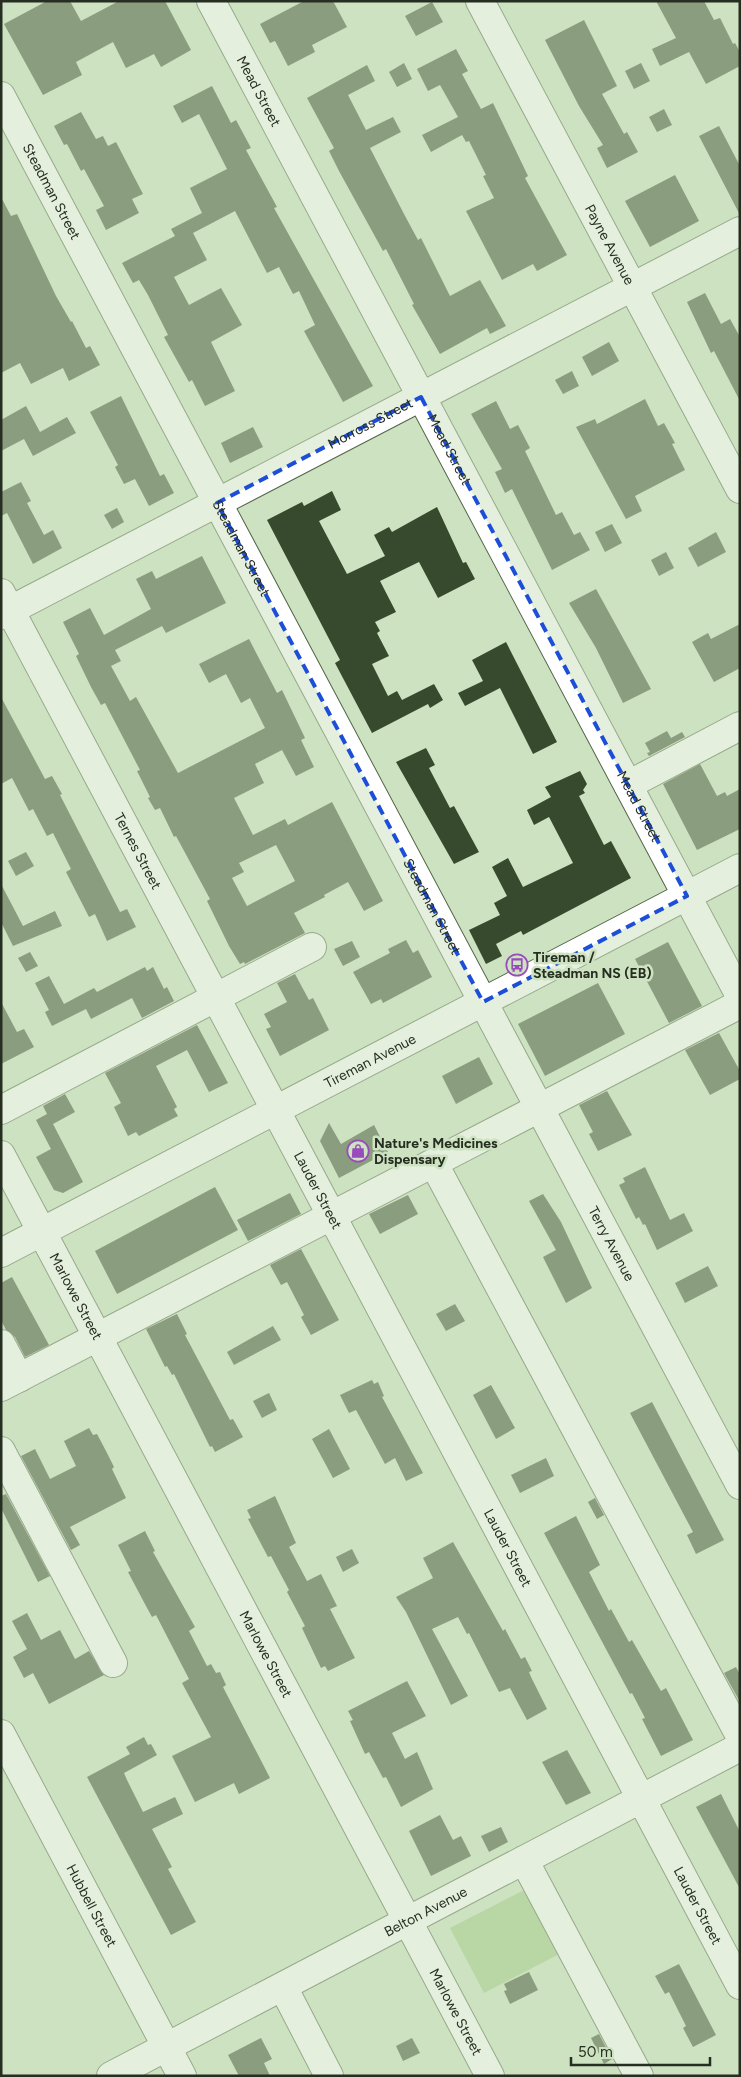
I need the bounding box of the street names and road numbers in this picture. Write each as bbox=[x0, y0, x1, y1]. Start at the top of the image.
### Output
street label: Mead Street bbox=[233, 53, 285, 129]
street label: Steadman Street bbox=[19, 140, 84, 242]
street label: Payne Avenue bbox=[581, 201, 638, 288]
street label: Morross Street bbox=[325, 394, 415, 452]
street label: Mead Street bbox=[424, 411, 475, 488]
street label: Steadman Street bbox=[209, 497, 274, 599]
street label: Mead Street bbox=[613, 768, 665, 845]
street label: Ternes Street bbox=[111, 810, 165, 892]
street label: Steadman Street bbox=[400, 855, 465, 957]
street label: Tireman Avenue bbox=[321, 1030, 419, 1092]
street label: Lauder Street bbox=[290, 1148, 346, 1232]
street label: Terry Avenue bbox=[585, 1203, 639, 1284]
street label: Marlowe Street bbox=[46, 1250, 106, 1343]
street label: Lauder Street bbox=[480, 1506, 535, 1590]
street label: Marlowe Street bbox=[236, 1608, 296, 1700]
street label: Hubbell Street bbox=[63, 1861, 121, 1950]
street label: Lauder Street bbox=[670, 1864, 725, 1947]
street label: Belton Avenue bbox=[381, 1883, 470, 1940]
street label: Marlowe Street bbox=[426, 1965, 486, 2058]

